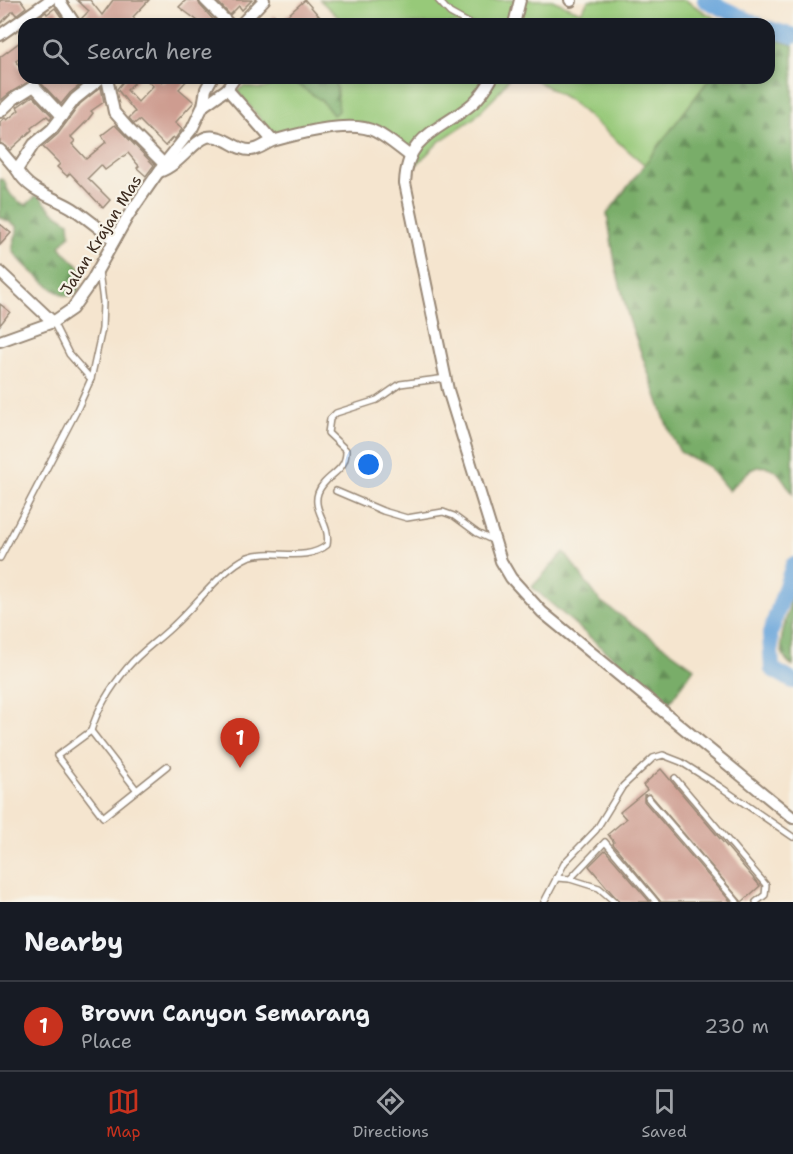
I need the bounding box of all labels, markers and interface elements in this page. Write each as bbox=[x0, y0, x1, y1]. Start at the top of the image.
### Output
search box bbox=[18, 18, 775, 84]
icon: search bbox=[39, 35, 72, 68]
text: Search here bbox=[87, 37, 213, 66]
street label: Jalan Krajan Mas bbox=[56, 171, 146, 299]
your location bbox=[354, 450, 383, 479]
pin: 1 bbox=[220, 718, 260, 768]
text: Nearby bbox=[24, 924, 123, 959]
text: Brown Canyon Semarang bbox=[81, 999, 370, 1028]
text: 1 bbox=[39, 1013, 48, 1039]
text: 230 m bbox=[704, 1013, 769, 1039]
text: Place bbox=[81, 1028, 132, 1054]
tab: Map bbox=[106, 1085, 140, 1142]
tab: Directions bbox=[353, 1085, 429, 1142]
tab: Saved bbox=[641, 1085, 687, 1142]

